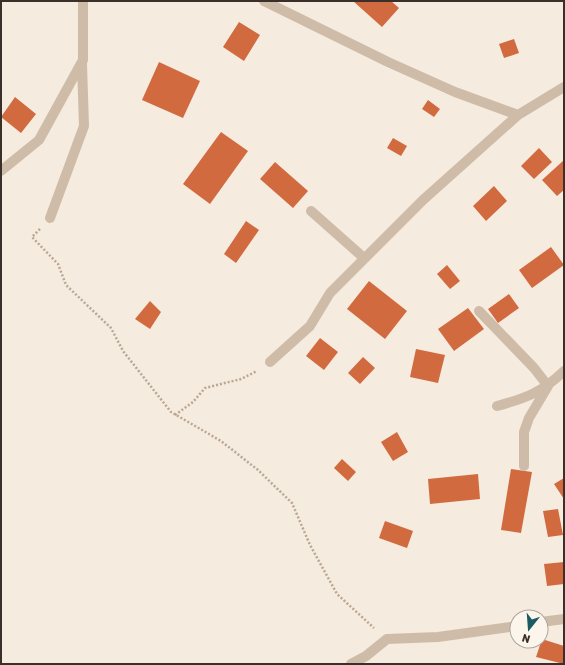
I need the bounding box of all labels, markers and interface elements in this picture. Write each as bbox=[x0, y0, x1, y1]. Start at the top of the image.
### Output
north arrow bbox=[509, 609, 549, 649]
text: N bbox=[520, 631, 532, 645]

